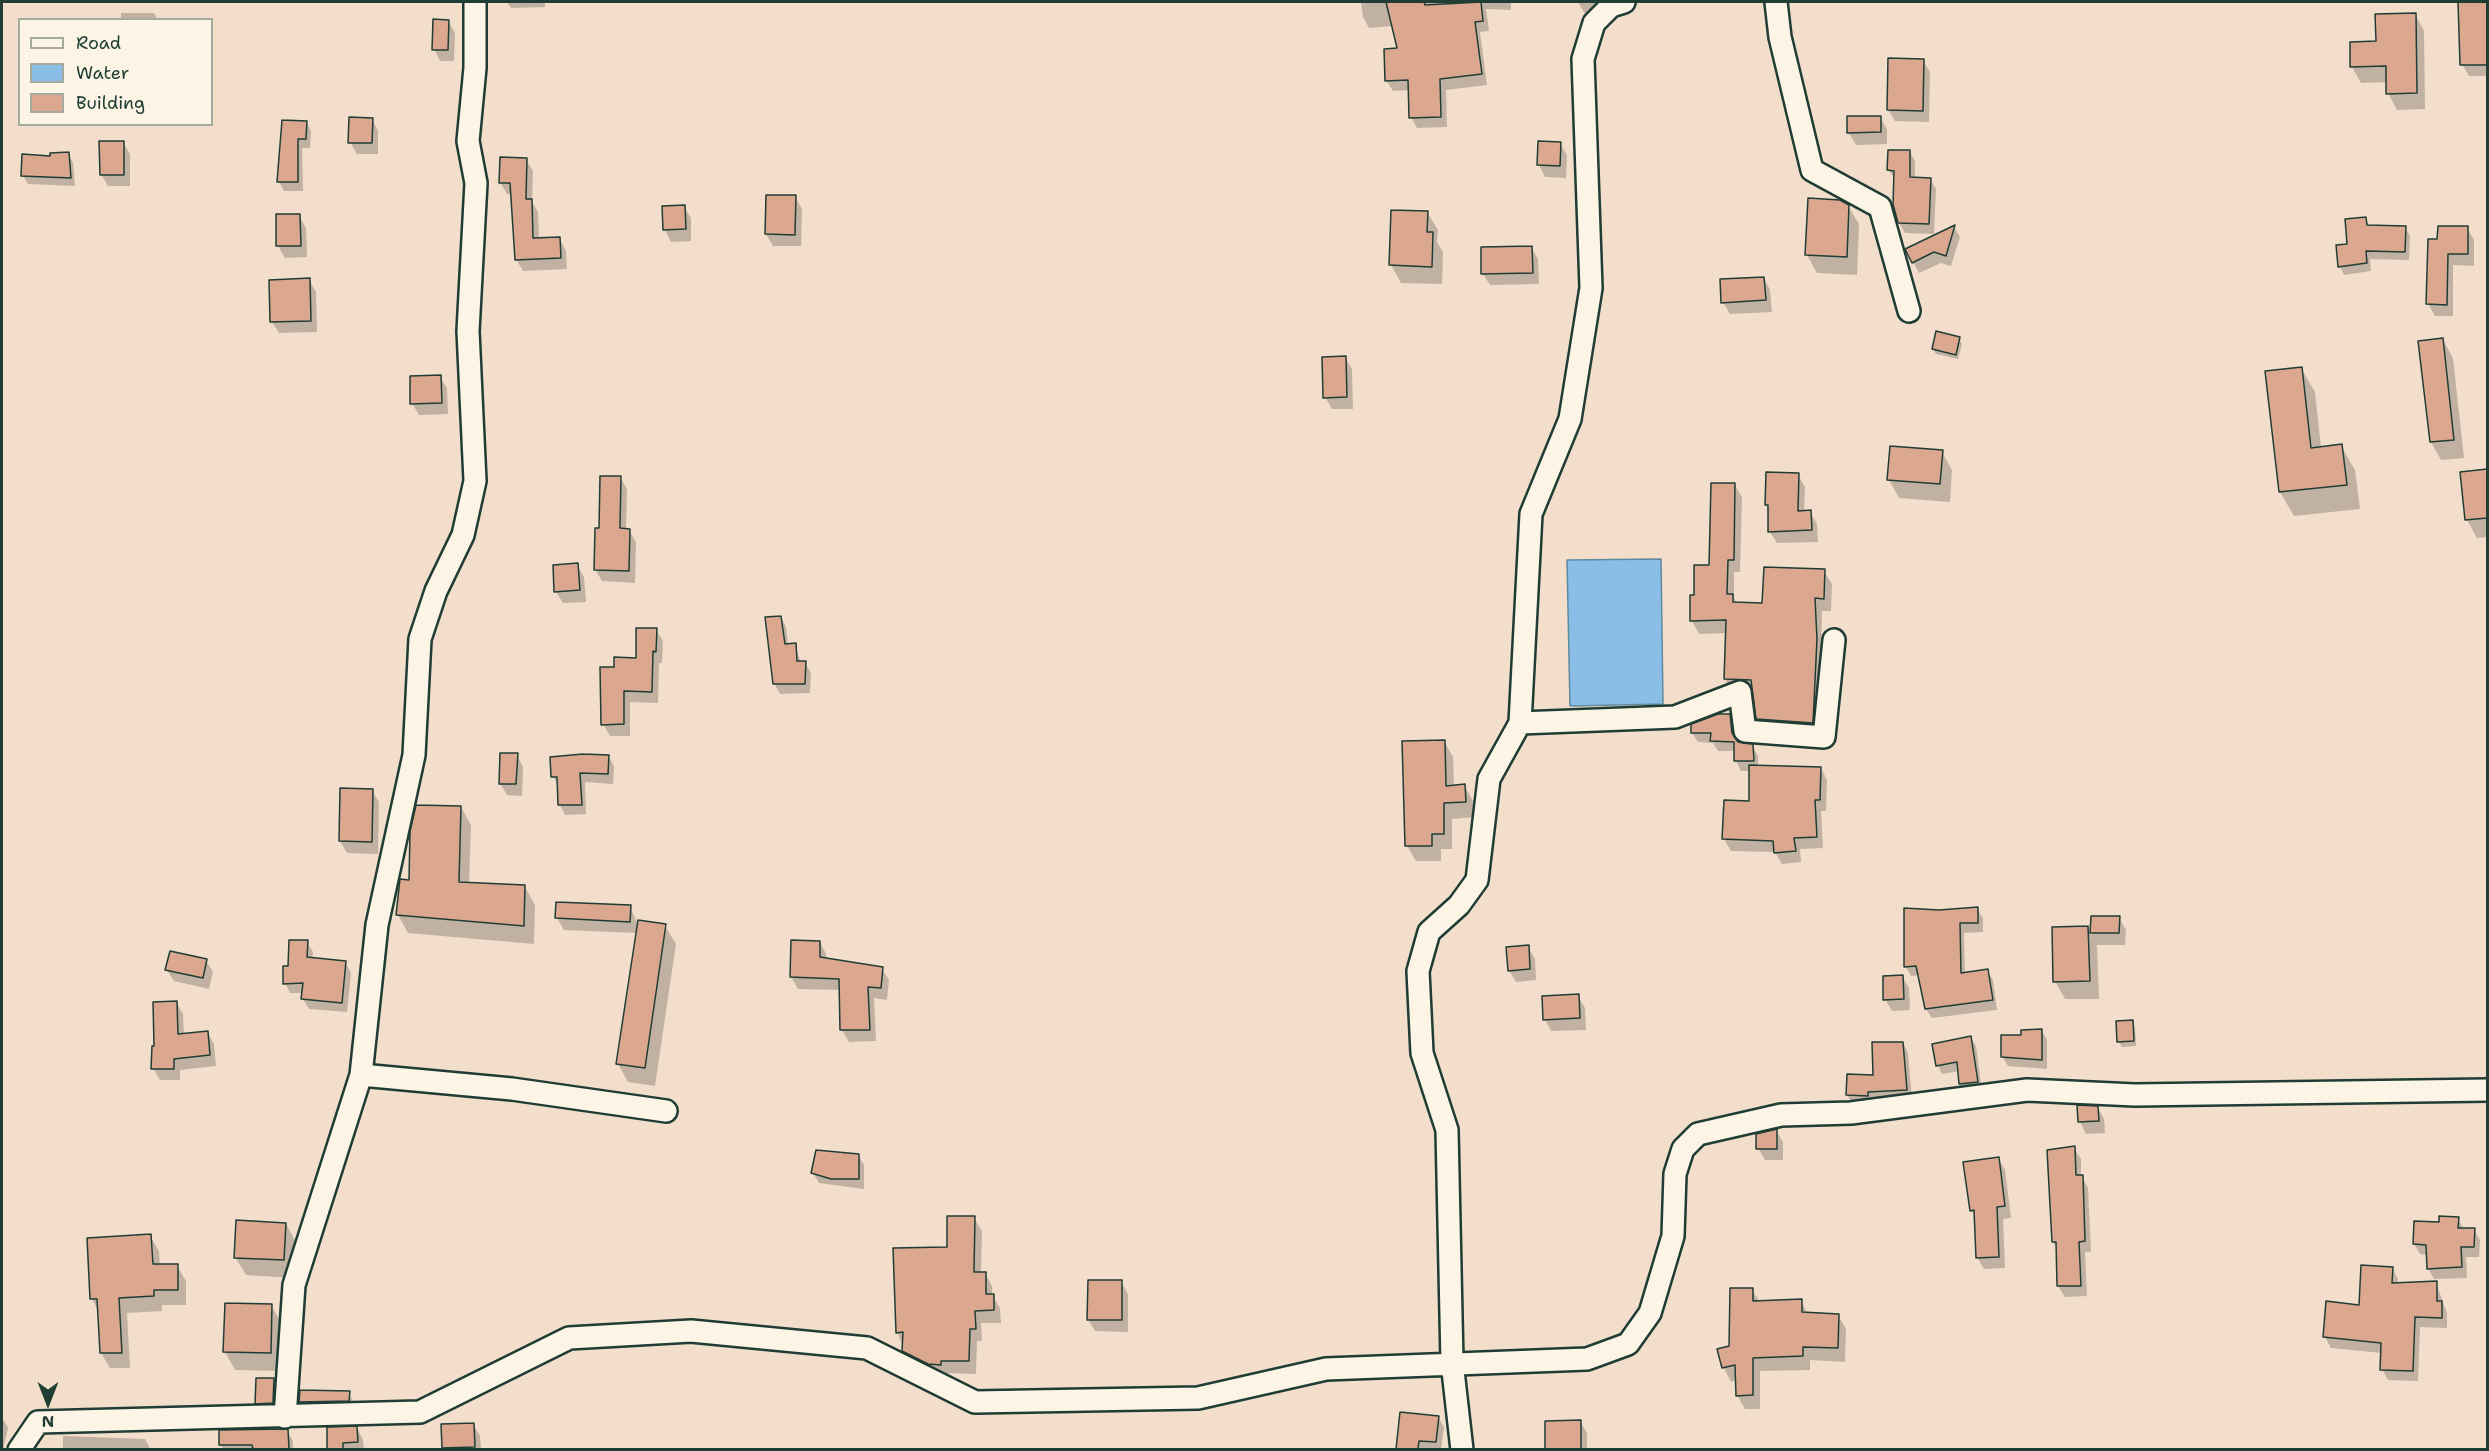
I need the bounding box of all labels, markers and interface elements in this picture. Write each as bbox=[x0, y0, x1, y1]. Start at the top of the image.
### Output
legend bbox=[18, 18, 213, 126]
text: Road bbox=[76, 31, 121, 55]
text: Water bbox=[76, 61, 129, 85]
text: Building bbox=[76, 91, 145, 115]
north arrow bbox=[18, 1373, 78, 1433]
text: N bbox=[42, 1411, 54, 1432]

